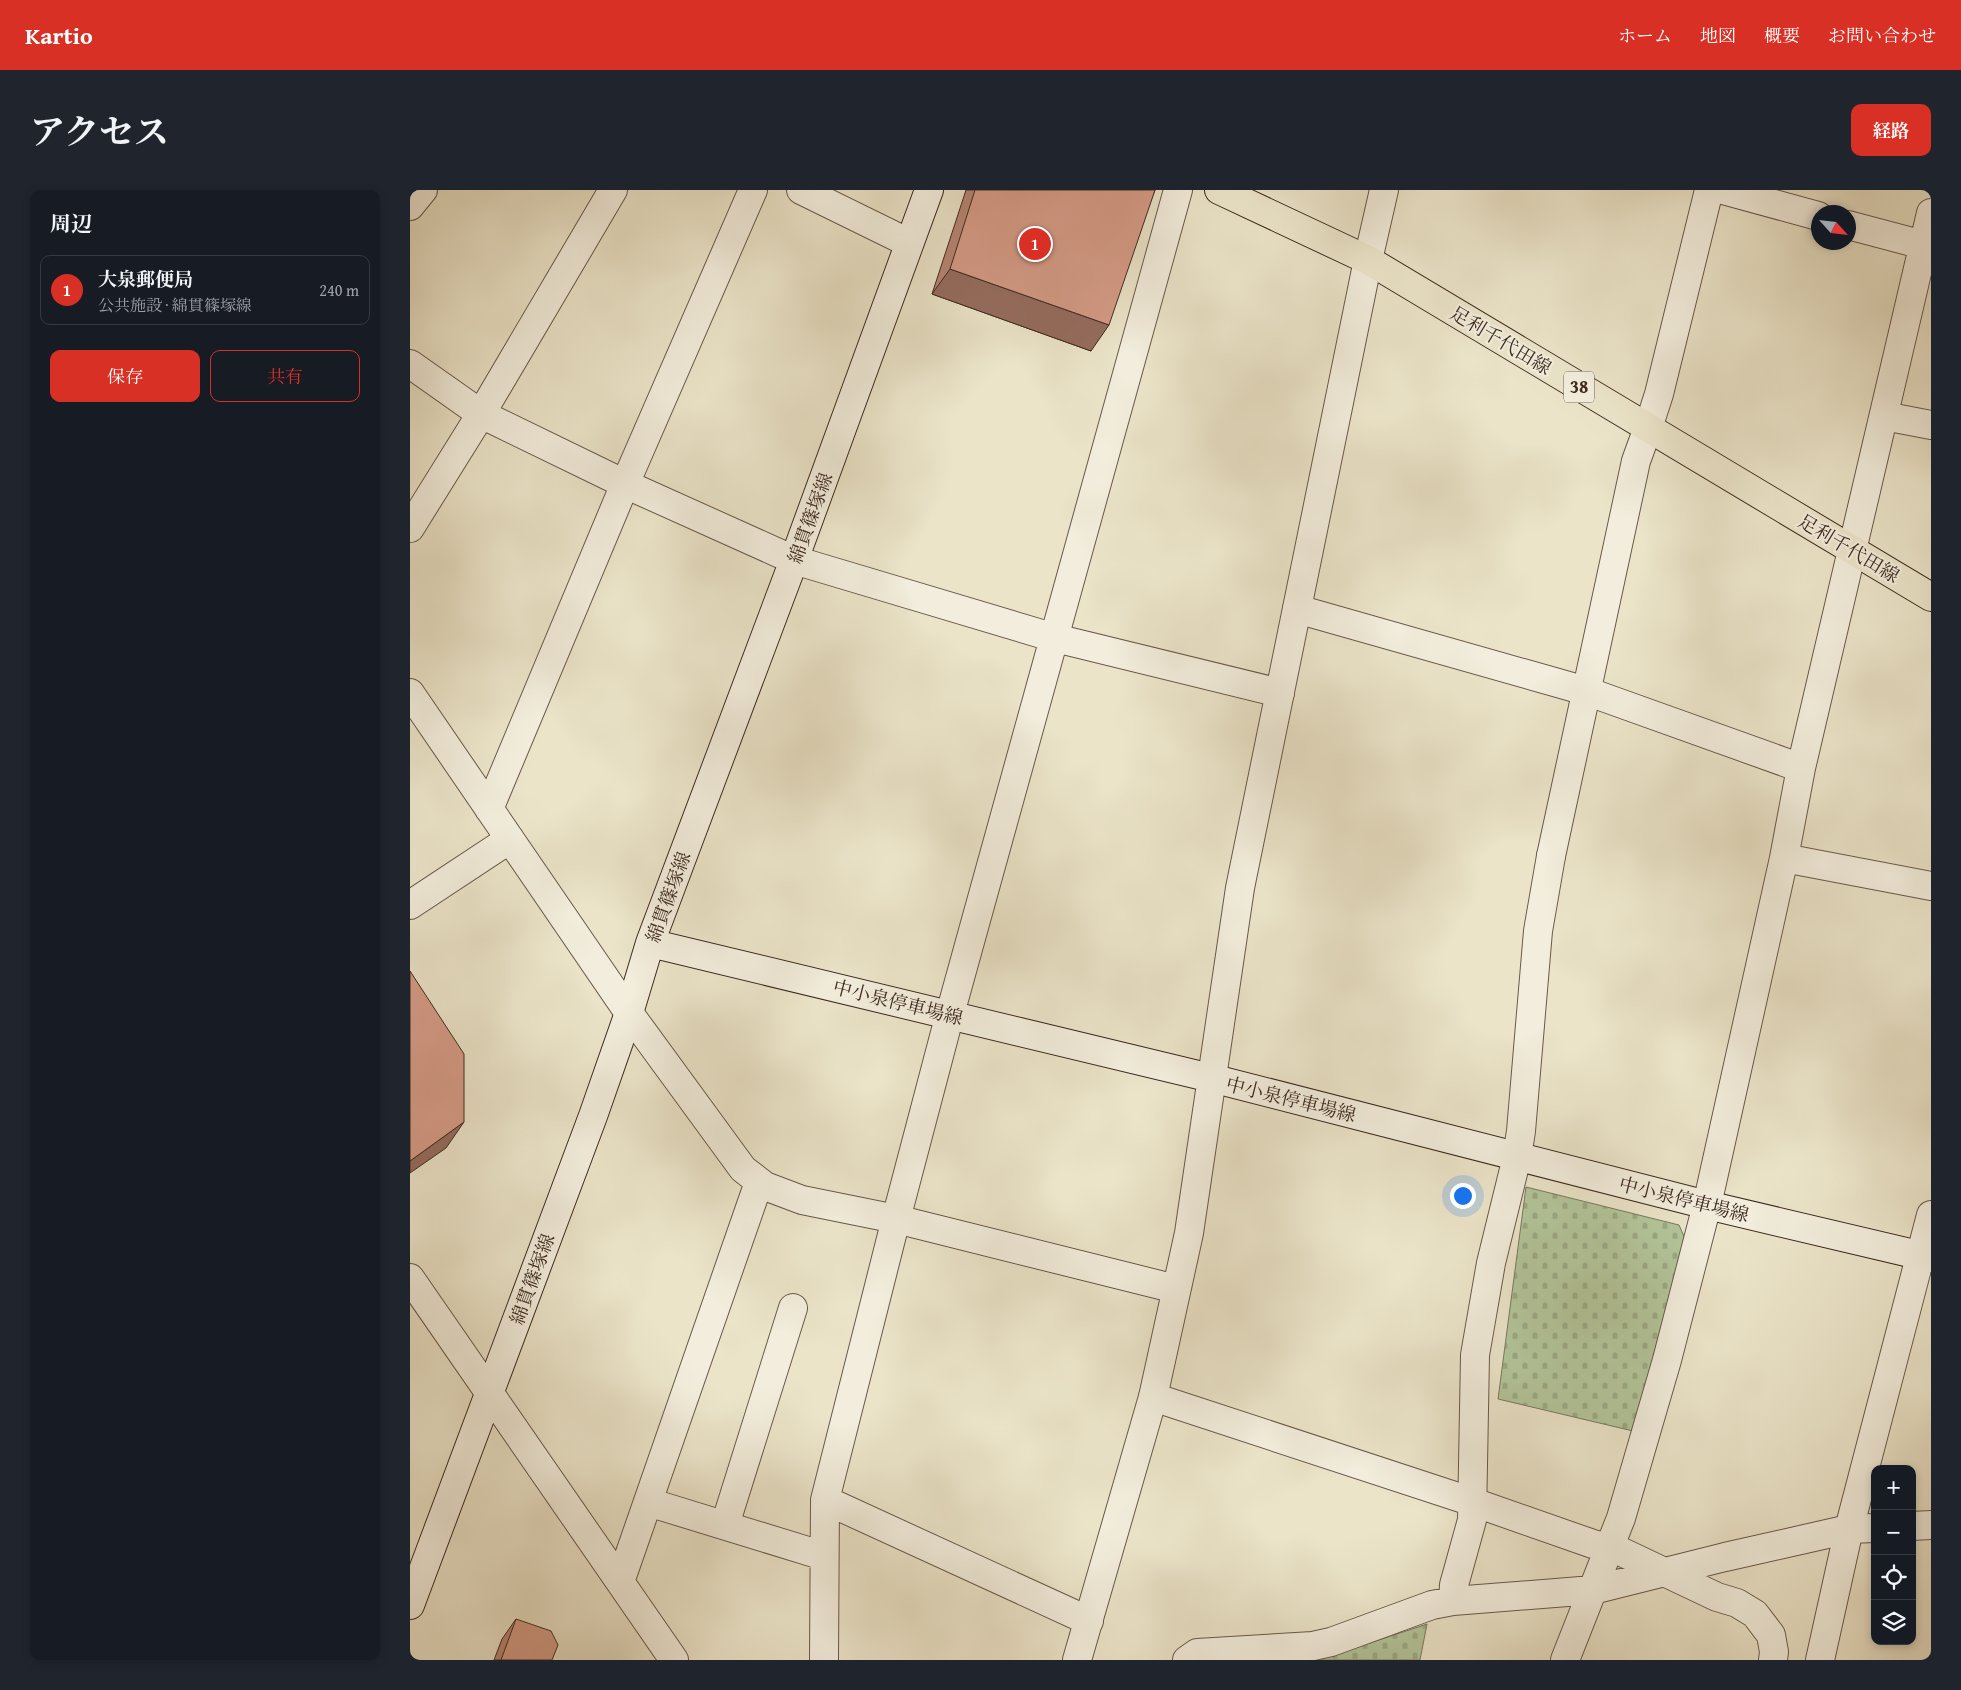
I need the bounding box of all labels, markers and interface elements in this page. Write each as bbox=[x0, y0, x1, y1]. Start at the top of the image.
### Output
text: Kartio bbox=[25, 18, 93, 53]
text: ホーム bbox=[1618, 22, 1672, 49]
text: 地図 bbox=[1700, 22, 1736, 49]
text: 概要 bbox=[1764, 22, 1800, 49]
text: お問い合わせ bbox=[1828, 22, 1936, 49]
button: 経路 bbox=[1851, 104, 1931, 156]
text: アクセス bbox=[30, 106, 169, 157]
north arrow bbox=[1811, 205, 1856, 250]
text: 周辺 bbox=[50, 208, 92, 239]
pin: 1 bbox=[1019, 225, 1051, 263]
text: 大泉郵便局 bbox=[98, 265, 193, 293]
text: 1 bbox=[63, 278, 71, 302]
text: 240 m bbox=[319, 278, 359, 302]
text: 公共施設 · 綿貫篠塚線 bbox=[98, 293, 252, 317]
street label: 足利千代田線 bbox=[1445, 299, 1557, 381]
button: 保存 bbox=[50, 350, 200, 402]
button: 共有 bbox=[210, 350, 360, 402]
road number: 38 bbox=[1564, 372, 1594, 402]
street label: 綿貫篠塚線 bbox=[781, 469, 839, 567]
street label: 足利千代田線 bbox=[1793, 507, 1905, 589]
street label: 綿貫篠塚線 bbox=[639, 848, 697, 946]
street label: 中小泉停車場線 bbox=[830, 972, 966, 1032]
street label: 中小泉停車場線 bbox=[1223, 1069, 1359, 1129]
street label: 中小泉停車場線 bbox=[1616, 1169, 1752, 1229]
your location bbox=[1450, 1183, 1476, 1209]
street label: 綿貫篠塚線 bbox=[503, 1230, 561, 1328]
map controls bbox=[1871, 1465, 1916, 1645]
button: + bbox=[1871, 1465, 1916, 1510]
button: − bbox=[1871, 1510, 1916, 1555]
button: locate bbox=[1871, 1555, 1916, 1600]
button: layers bbox=[1871, 1600, 1916, 1645]

